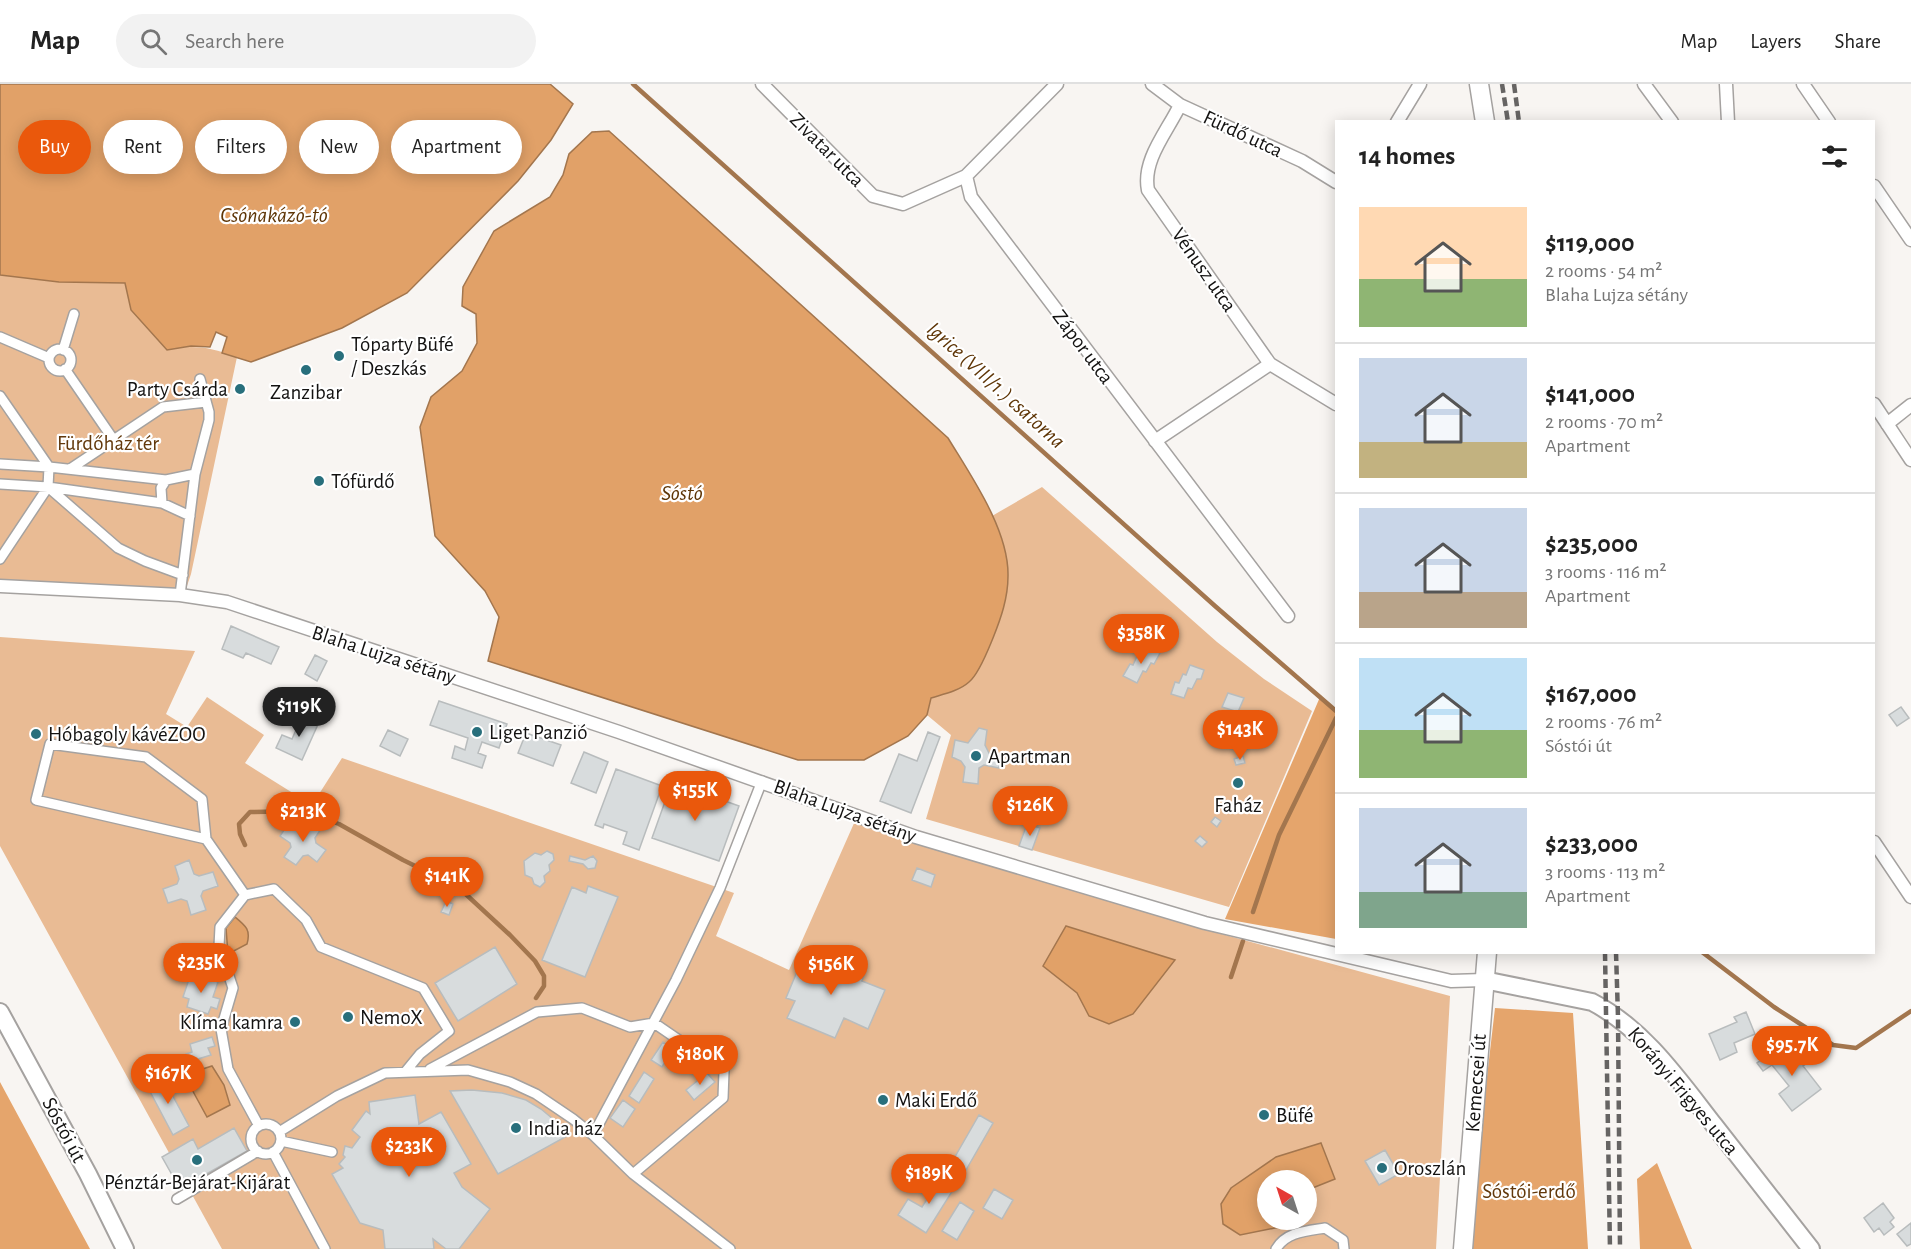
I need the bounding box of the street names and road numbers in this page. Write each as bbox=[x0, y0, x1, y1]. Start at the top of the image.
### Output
street label: Fürdő utca bbox=[1200, 107, 1286, 162]
street label: Zivatar utca bbox=[786, 109, 868, 191]
street label: Vénusz utca bbox=[1168, 224, 1241, 316]
street label: Zápor utca bbox=[1049, 306, 1118, 388]
street label: Blaha Lujza sétány bbox=[309, 622, 459, 688]
street label: Blaha Lujza sétány bbox=[771, 775, 919, 847]
street label: Korányi Frigyes utca bbox=[1624, 1023, 1743, 1159]
street label: Kemecsei út bbox=[1462, 1033, 1490, 1133]
street label: Sóstói út bbox=[38, 1094, 90, 1166]

